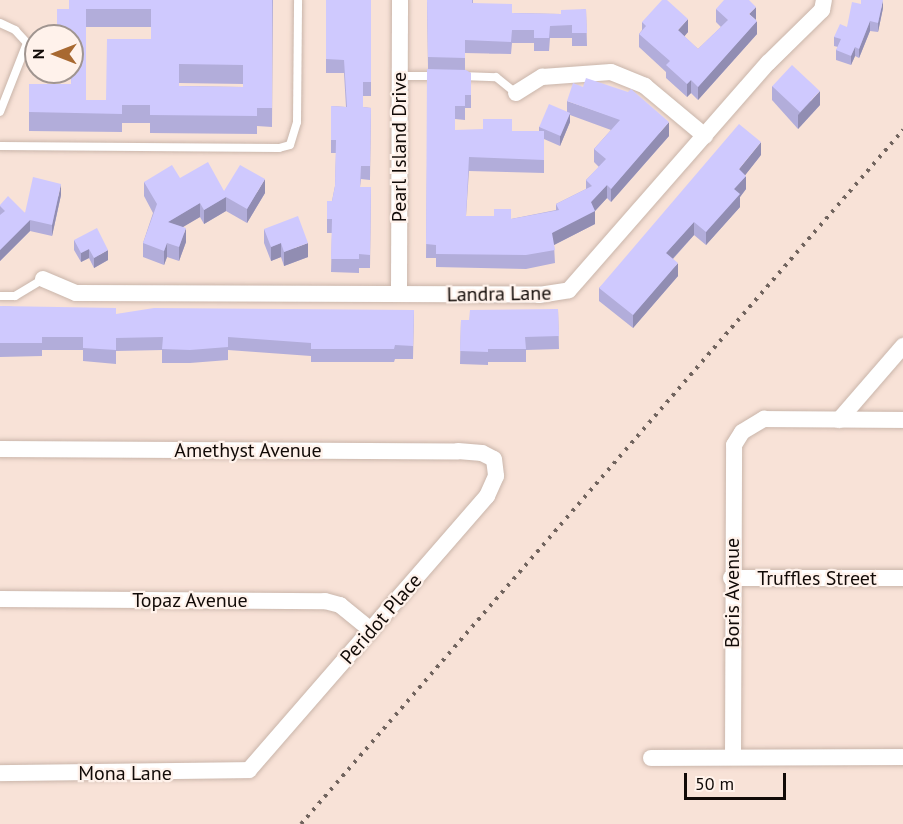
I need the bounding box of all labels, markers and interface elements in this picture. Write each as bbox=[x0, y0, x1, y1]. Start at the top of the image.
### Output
north arrow bbox=[24, 24, 84, 84]
text: N bbox=[28, 49, 48, 59]
street label: Pearl Island Drive bbox=[387, 72, 411, 222]
street label: Landra Lane bbox=[447, 281, 551, 307]
street label: Amethyst Avenue bbox=[174, 438, 322, 462]
street label: Boris Avenue bbox=[720, 538, 744, 648]
street label: Truffles Street bbox=[757, 566, 877, 590]
street label: Peridot Place bbox=[335, 569, 427, 669]
street label: Topaz Avenue bbox=[132, 588, 248, 612]
street label: Mona Lane bbox=[78, 761, 172, 785]
scale bar bbox=[687, 761, 789, 799]
text: 50 m bbox=[695, 772, 734, 795]

